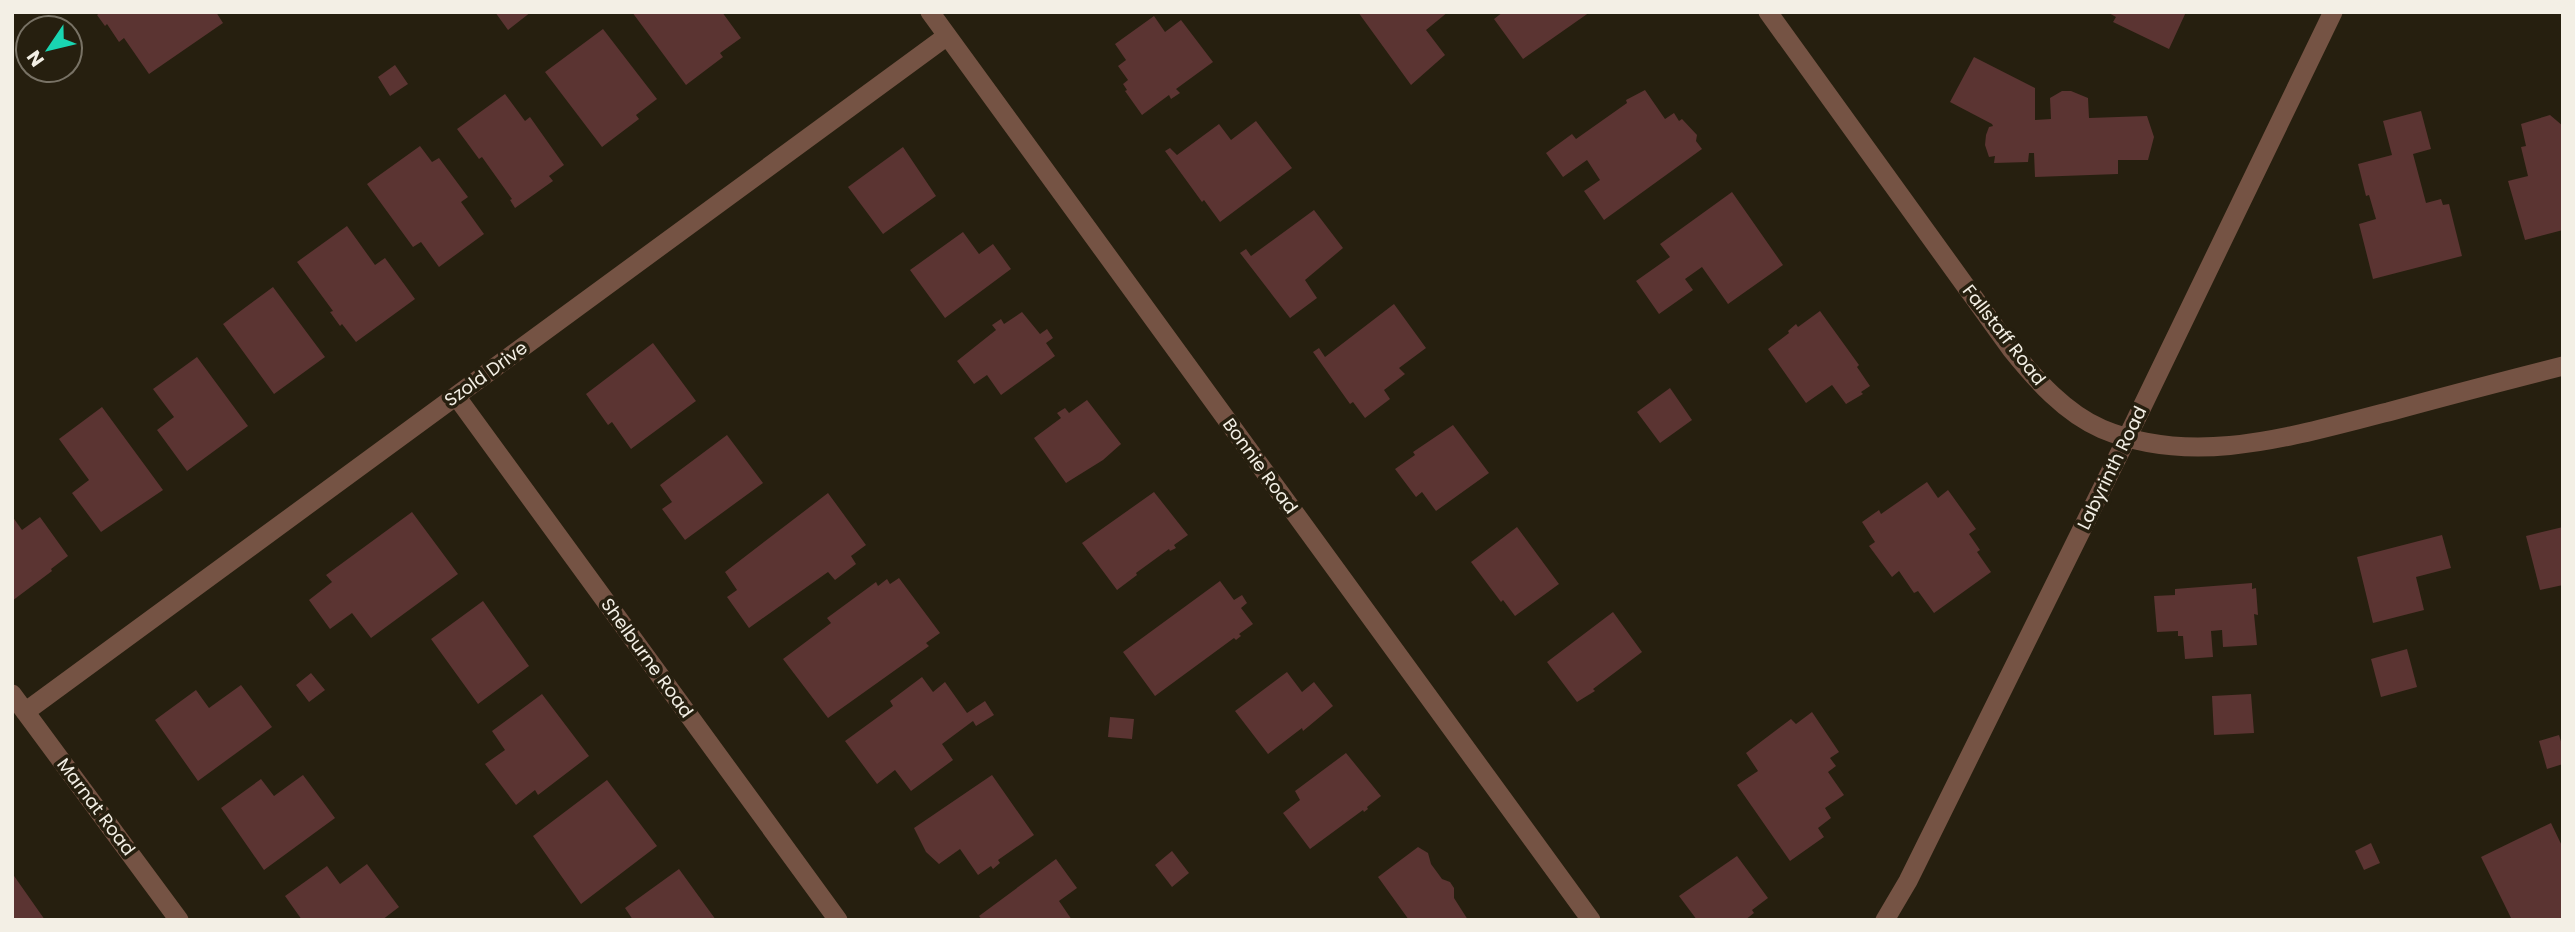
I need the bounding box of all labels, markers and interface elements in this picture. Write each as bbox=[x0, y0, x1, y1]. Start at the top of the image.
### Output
north arrow bbox=[14, 14, 84, 84]
text: N bbox=[20, 45, 51, 72]
street label: Fallstaff Road bbox=[1957, 279, 2052, 390]
street label: Szold Drive bbox=[439, 335, 532, 412]
street label: Labyrinth Road bbox=[2071, 402, 2152, 534]
street label: Bonnie Road bbox=[1217, 413, 1304, 519]
street label: Shelburne Road bbox=[595, 593, 699, 723]
street label: Marnat Road bbox=[51, 753, 141, 861]

